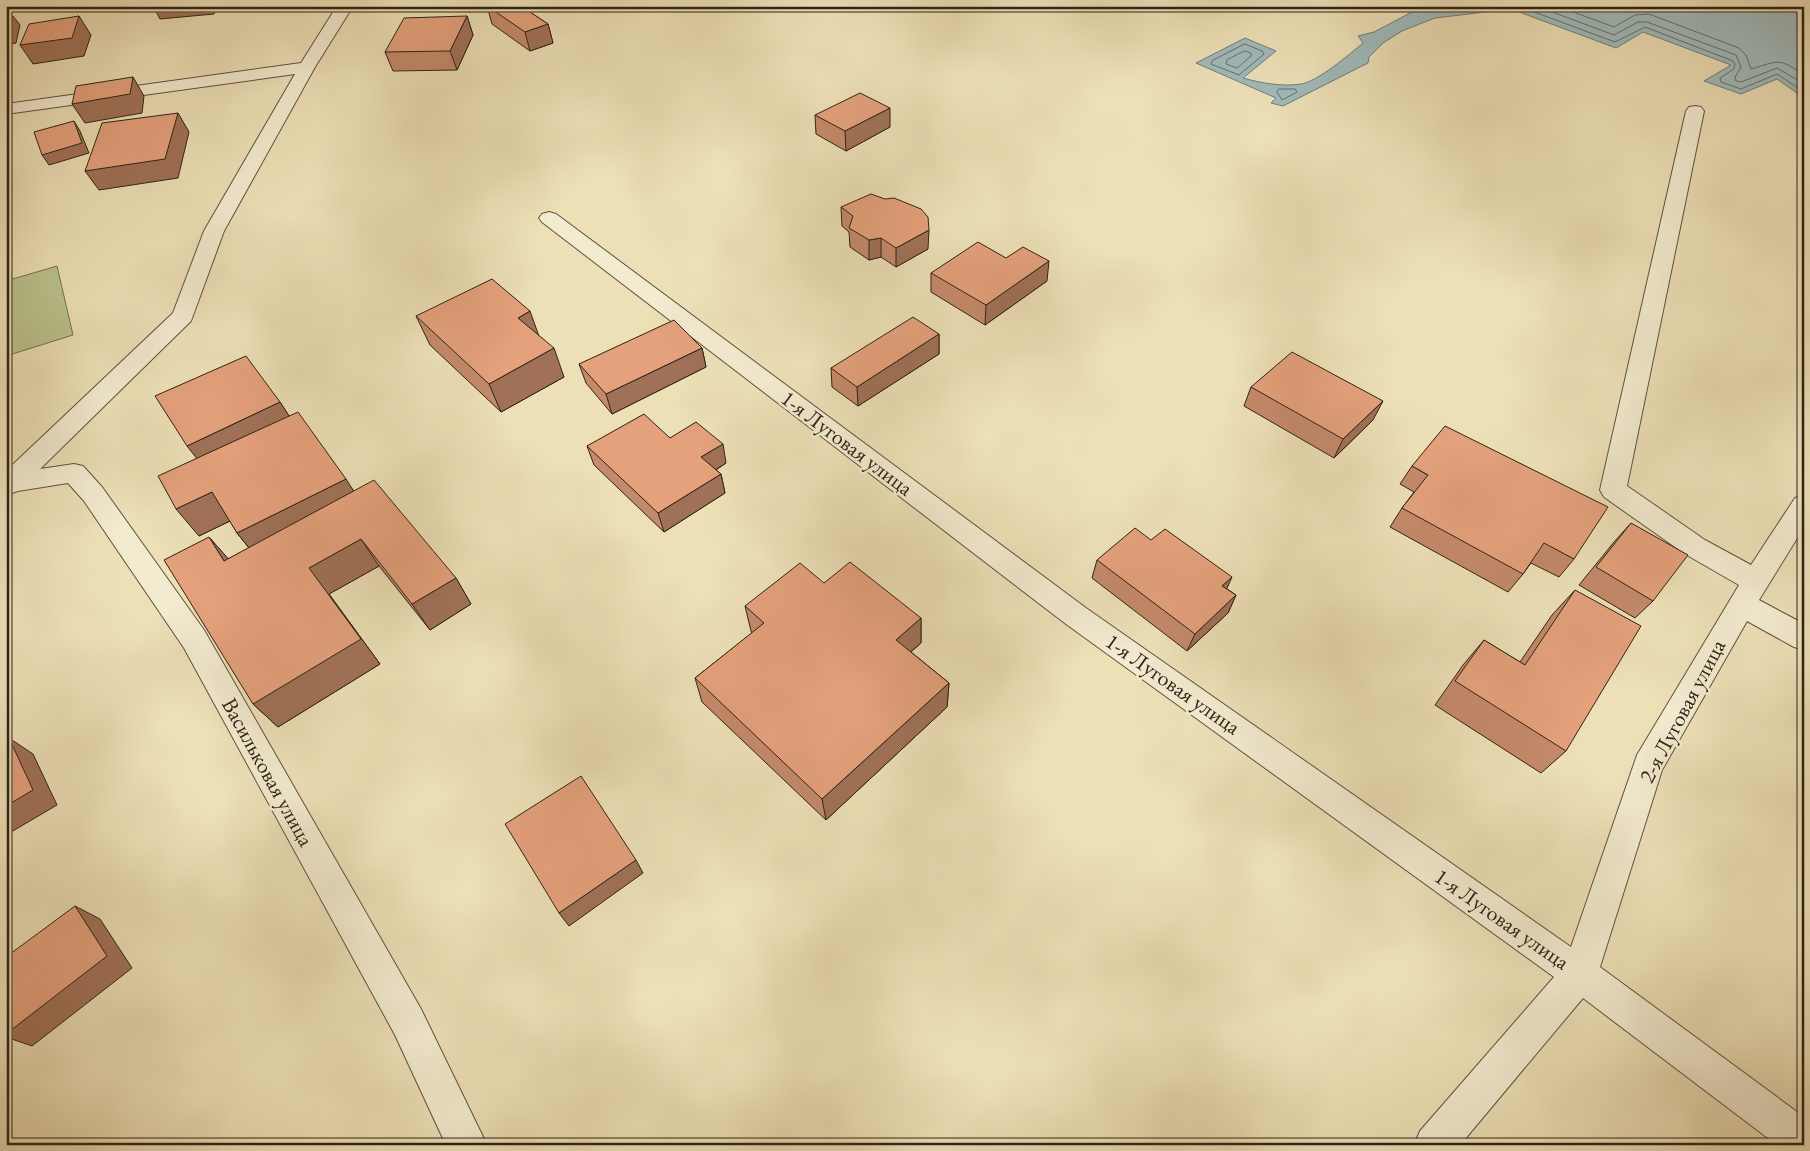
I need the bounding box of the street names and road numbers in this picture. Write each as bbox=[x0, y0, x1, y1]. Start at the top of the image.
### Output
street label: 1-я Луговая улица bbox=[775, 384, 919, 502]
street label: 1-я Луговая улица bbox=[1100, 627, 1246, 741]
street label: 2-я Луговая улица bbox=[1632, 634, 1732, 788]
street label: Васильковая улица bbox=[215, 692, 321, 852]
street label: 1-я Луговая улица bbox=[1429, 862, 1575, 976]

